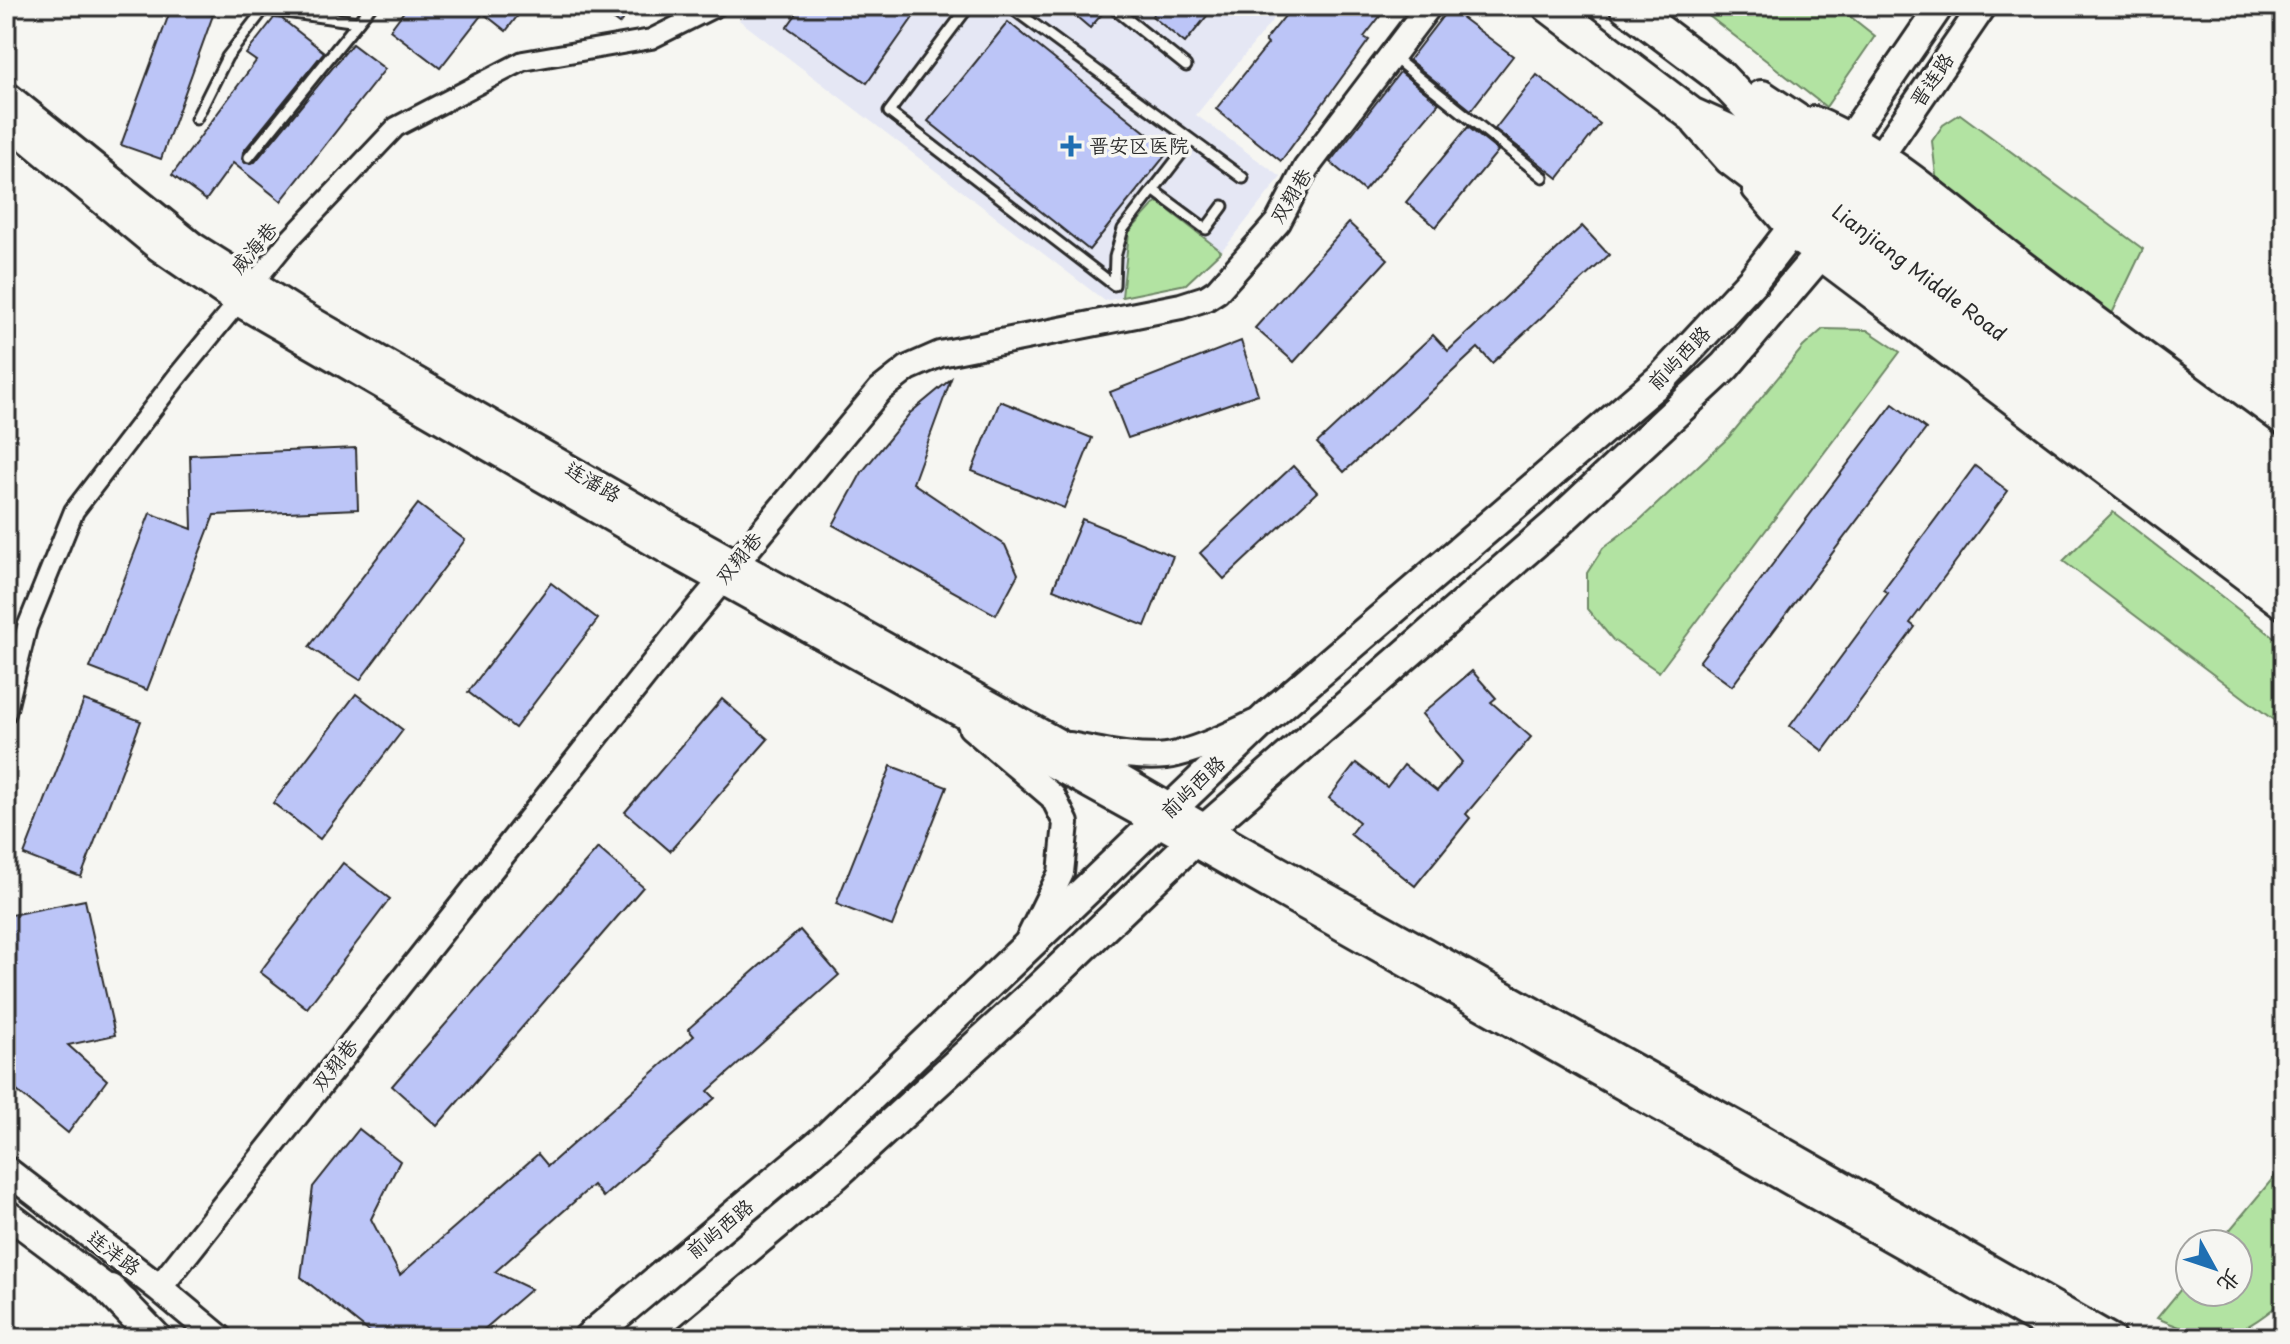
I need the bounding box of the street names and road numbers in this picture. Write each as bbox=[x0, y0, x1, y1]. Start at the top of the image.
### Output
street label: 晋连路 bbox=[1902, 45, 1961, 113]
street label: 双翔巷 bbox=[1262, 161, 1319, 229]
street label: Lianjiang Middle Road bbox=[1826, 196, 2013, 348]
street label: 威海巷 bbox=[222, 214, 285, 280]
street label: 前屿西路 bbox=[1640, 317, 1718, 396]
street label: 连潘路 bbox=[560, 453, 628, 510]
street label: 双翔巷 bbox=[708, 524, 769, 590]
street label: 前屿西路 bbox=[1153, 747, 1232, 825]
street label: 双翔巷 bbox=[304, 1031, 365, 1097]
street label: 前屿西路 bbox=[679, 1190, 760, 1265]
street label: 连洋路 bbox=[82, 1222, 148, 1283]

